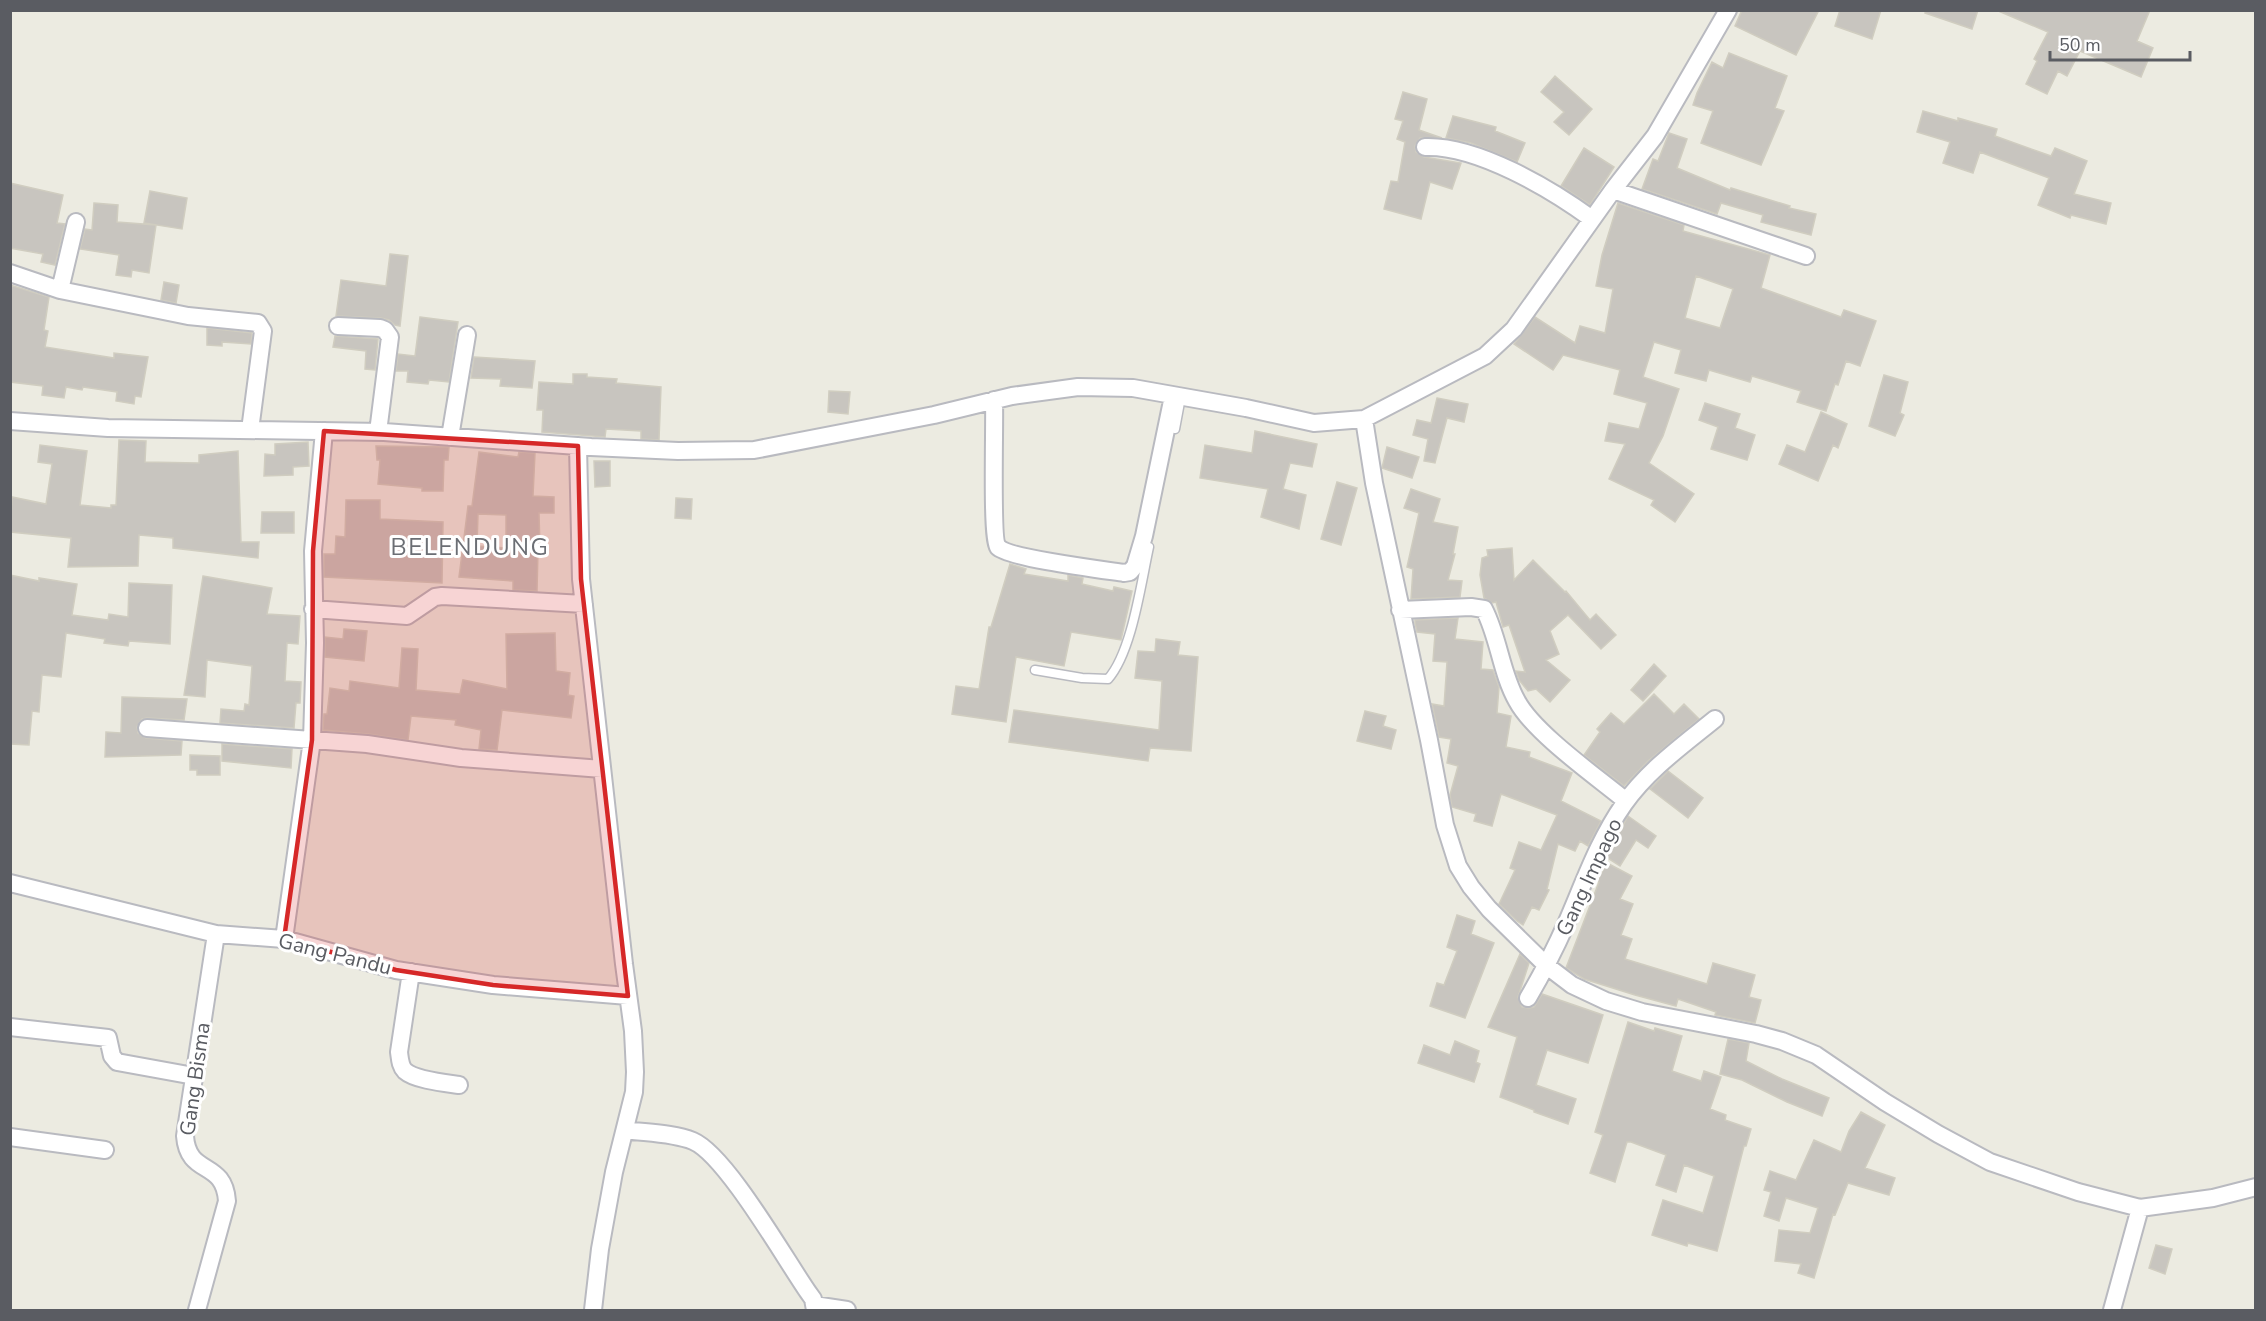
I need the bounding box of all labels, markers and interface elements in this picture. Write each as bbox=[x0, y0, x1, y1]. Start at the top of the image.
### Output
scale bar bbox=[2050, 24, 2190, 62]
text: 50 m bbox=[2059, 33, 2101, 57]
district label: BELENDUNG bbox=[391, 531, 549, 563]
street label: Gang Impago bbox=[1550, 814, 1628, 940]
street label: Gang Pandu bbox=[275, 926, 395, 982]
street label: Gang Bisma bbox=[173, 1020, 217, 1138]

